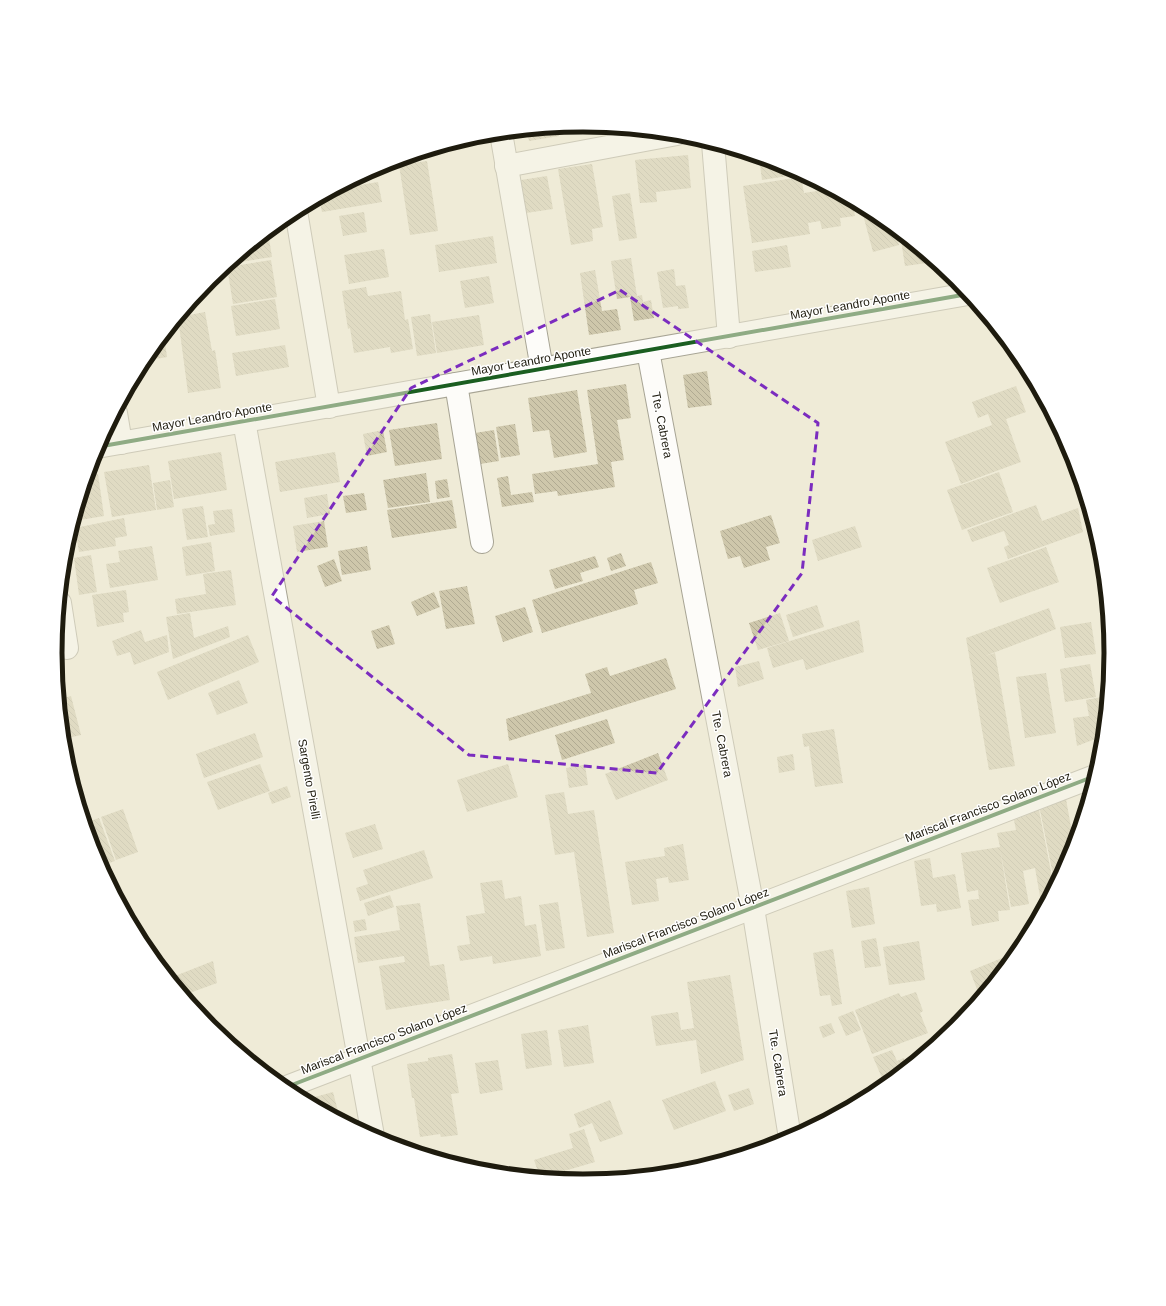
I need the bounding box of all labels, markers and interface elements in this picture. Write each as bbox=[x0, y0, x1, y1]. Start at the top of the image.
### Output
street label: Mayor Leandro Aponte bbox=[789, 288, 911, 322]
street label: Mayor Leandro Aponte bbox=[470, 344, 592, 378]
street label: Tte. Cabrera bbox=[649, 391, 675, 460]
street label: Mayor Leandro Aponte bbox=[151, 400, 273, 434]
street label: Tte. Cabrera bbox=[709, 710, 735, 779]
street label: Sargento Pirelli bbox=[295, 738, 323, 820]
street label: Mariscal Francisco Solano López bbox=[903, 769, 1073, 845]
street label: Mariscal Francisco Solano López bbox=[601, 885, 771, 961]
street label: Mariscal Francisco Solano López bbox=[299, 1001, 469, 1077]
street label: Tte. Cabrera bbox=[766, 1029, 790, 1098]

